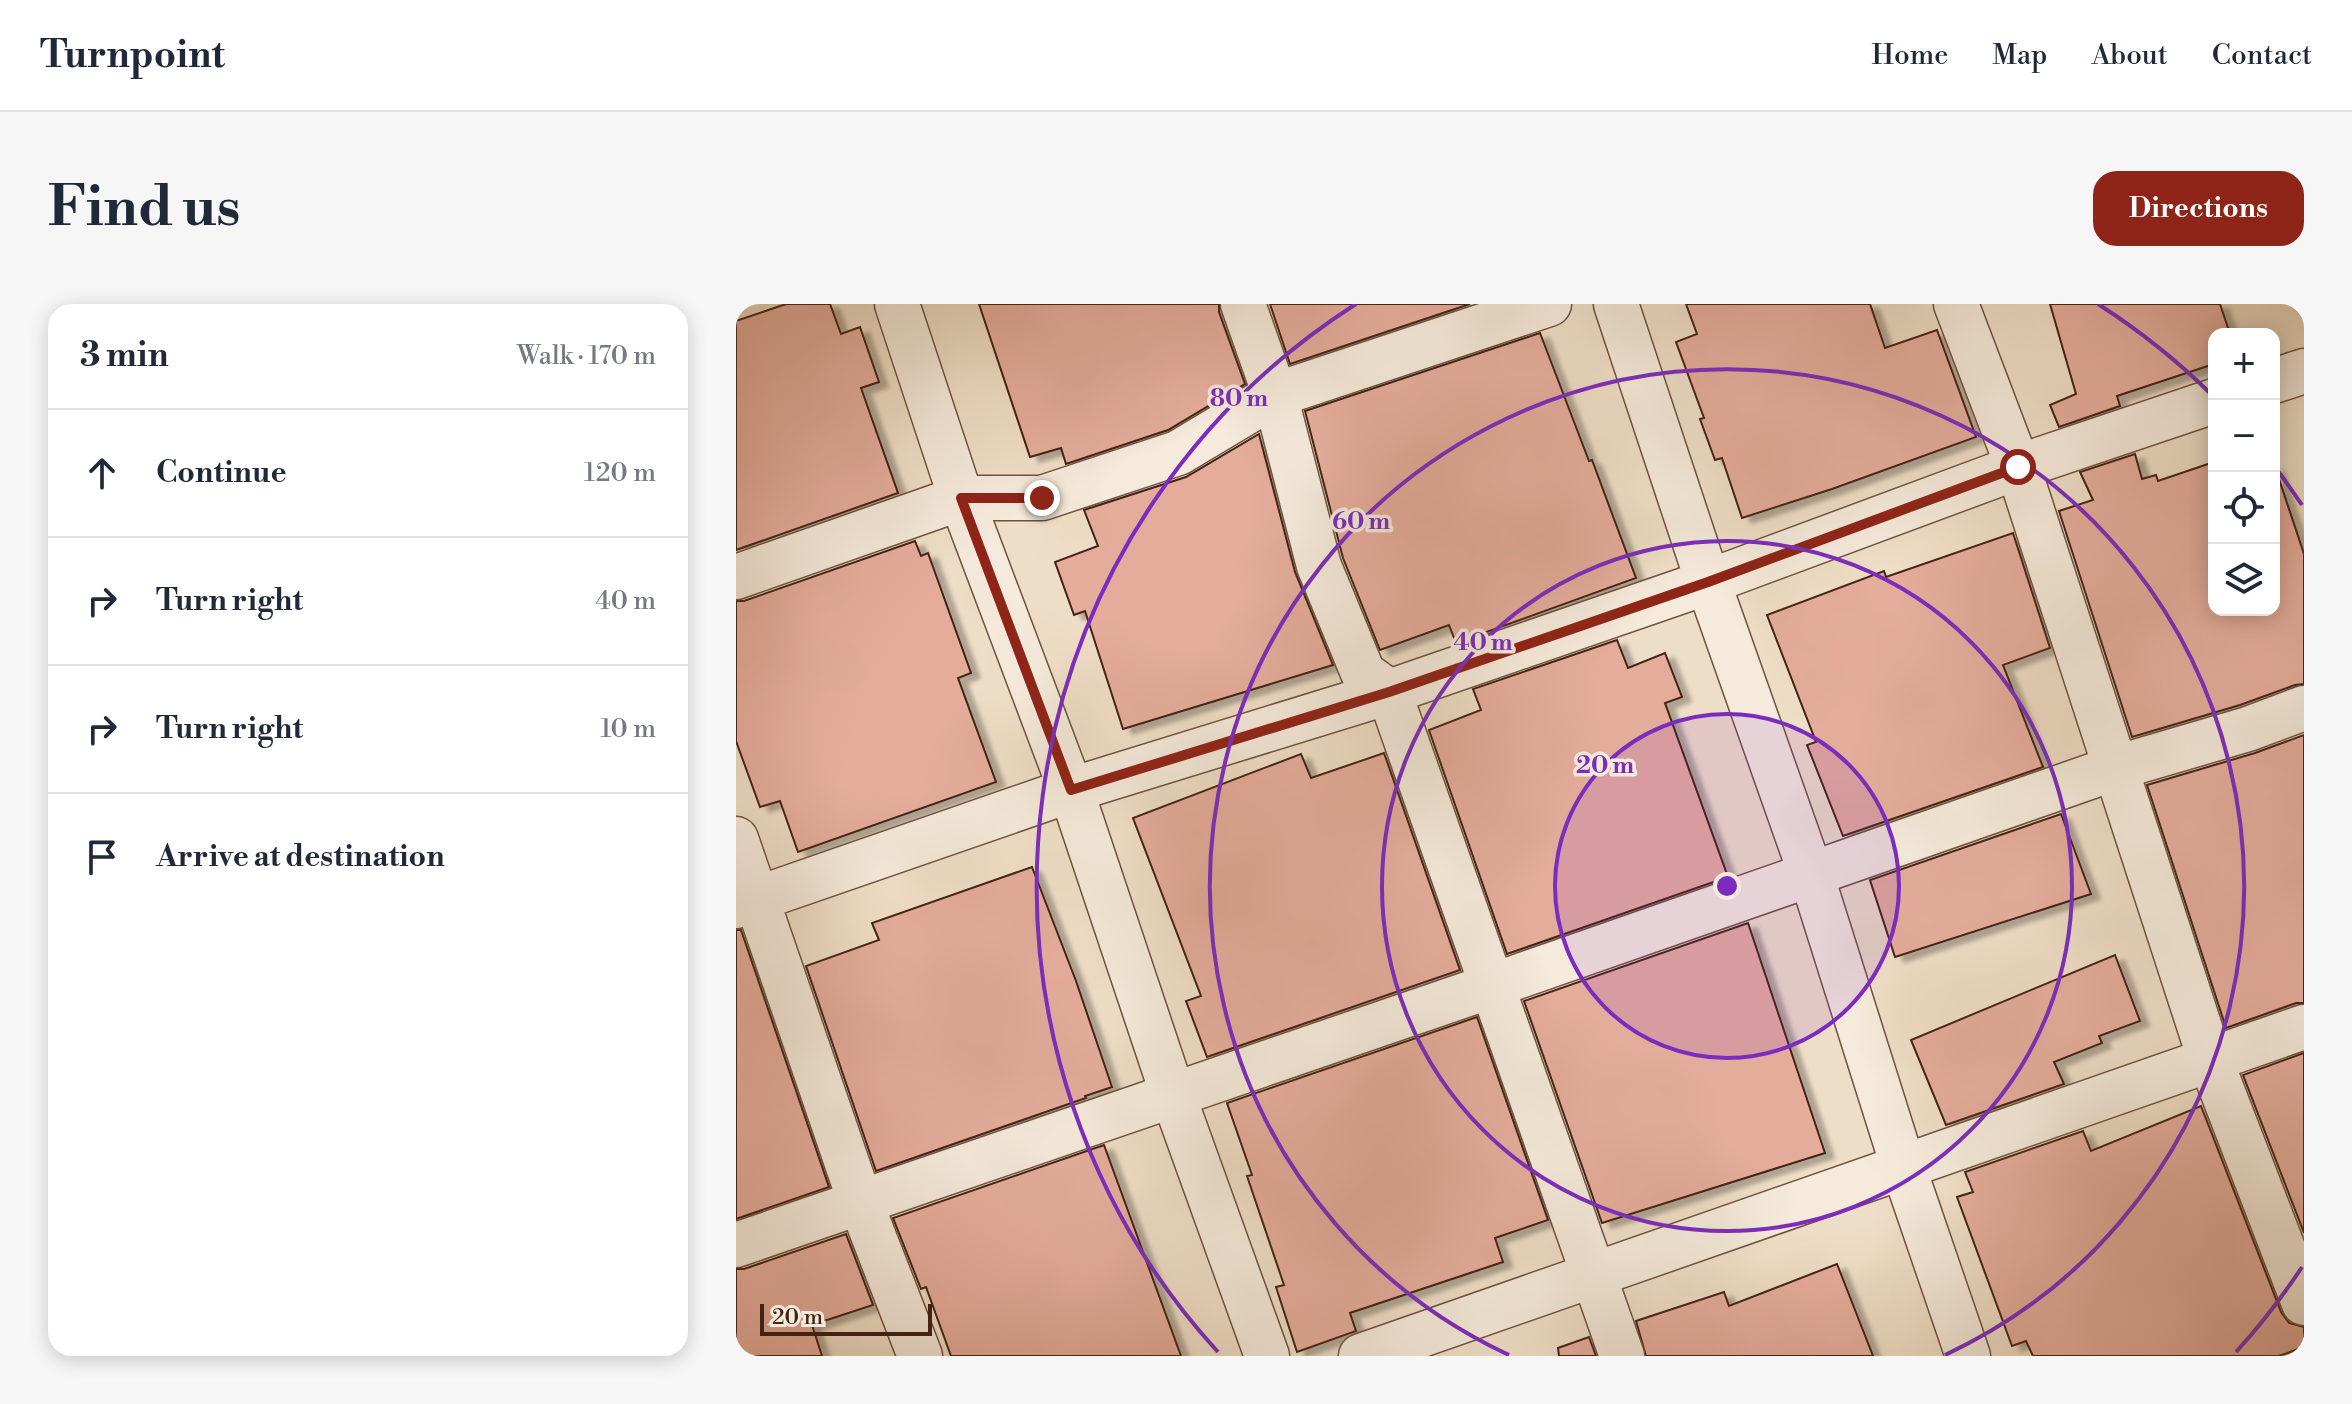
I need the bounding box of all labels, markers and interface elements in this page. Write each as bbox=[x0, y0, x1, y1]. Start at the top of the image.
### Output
text: Turnpoint bbox=[40, 32, 225, 79]
text: Home bbox=[1872, 38, 1948, 73]
text: Map bbox=[1992, 38, 2047, 73]
text: About bbox=[2091, 38, 2168, 73]
text: Contact bbox=[2212, 38, 2312, 73]
button: Directions bbox=[2093, 171, 2304, 246]
text: Find us bbox=[48, 173, 241, 243]
map controls bbox=[2208, 328, 2280, 616]
button: + bbox=[2208, 328, 2280, 400]
text: 3 min bbox=[80, 335, 169, 377]
text: Walk · 170 m bbox=[517, 340, 656, 372]
text: 80 m bbox=[1210, 384, 1268, 414]
button: − bbox=[2208, 400, 2280, 472]
route start bbox=[2000, 449, 2036, 485]
icon: ahead bbox=[80, 451, 124, 495]
text: Continue bbox=[156, 454, 287, 492]
text: 120 m bbox=[584, 457, 656, 489]
button: locate bbox=[2208, 472, 2280, 544]
route end bbox=[1024, 480, 1060, 516]
text: 60 m bbox=[1332, 507, 1390, 537]
button: layers bbox=[2208, 544, 2280, 616]
icon: right bbox=[80, 579, 124, 623]
text: Turn right bbox=[156, 582, 303, 620]
text: 40 m bbox=[595, 585, 656, 617]
text: 40 m bbox=[1453, 628, 1513, 658]
icon: right bbox=[80, 707, 124, 751]
text: Turn right bbox=[156, 710, 303, 748]
text: 10 m bbox=[600, 713, 656, 745]
text: 20 m bbox=[1576, 751, 1634, 781]
icon: arrive bbox=[80, 835, 124, 879]
text: Arrive at destination bbox=[156, 838, 445, 876]
centre of rings bbox=[1713, 872, 1741, 900]
scale bar bbox=[760, 1300, 932, 1336]
text: 20 m bbox=[772, 1304, 823, 1331]

